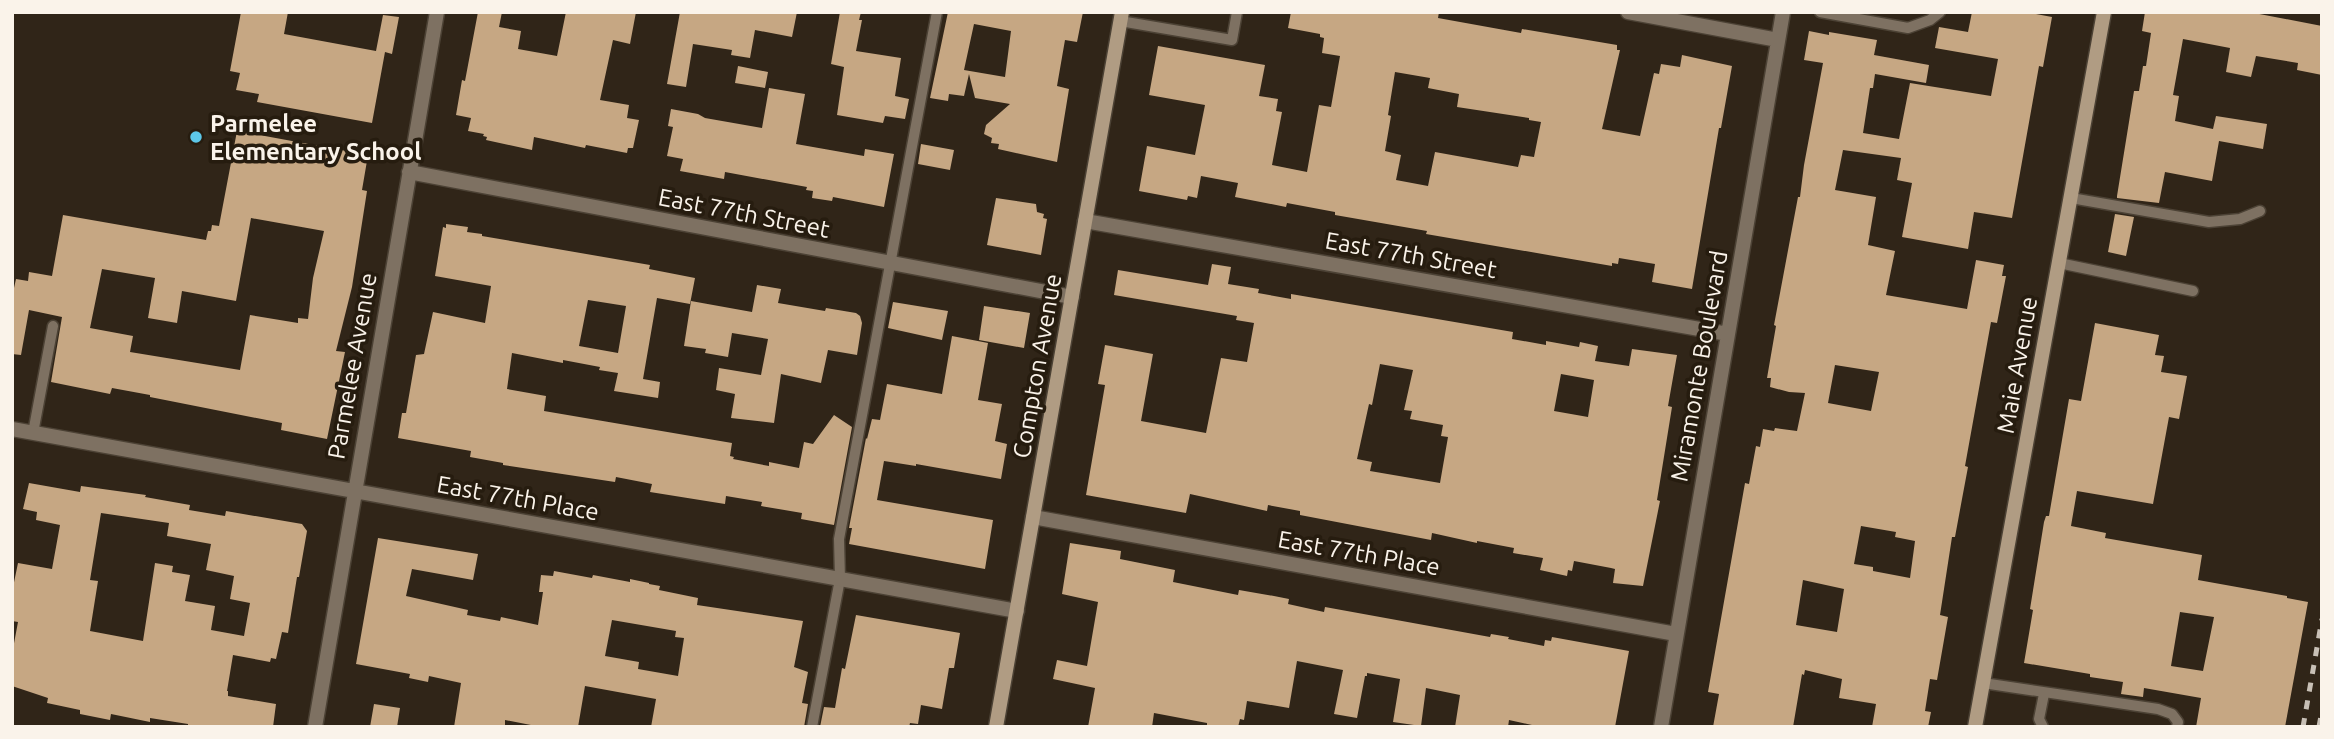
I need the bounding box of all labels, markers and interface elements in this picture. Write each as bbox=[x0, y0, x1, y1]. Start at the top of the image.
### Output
place label: Parmelee Elementary School bbox=[210, 110, 422, 165]
marker: Parmelee Elementary School bbox=[188, 129, 204, 145]
street label: East 77th Street bbox=[656, 183, 832, 243]
street label: East 77th Street bbox=[1323, 227, 1499, 283]
street label: Miramonte Boulevard bbox=[1665, 248, 1733, 484]
street label: Parmelee Avenue bbox=[322, 271, 382, 461]
street label: Compton Avenue bbox=[1007, 272, 1067, 460]
street label: Maie Avenue bbox=[1992, 294, 2042, 436]
street label: East 77th Place bbox=[435, 470, 601, 526]
street label: East 77th Place bbox=[1276, 525, 1442, 581]

